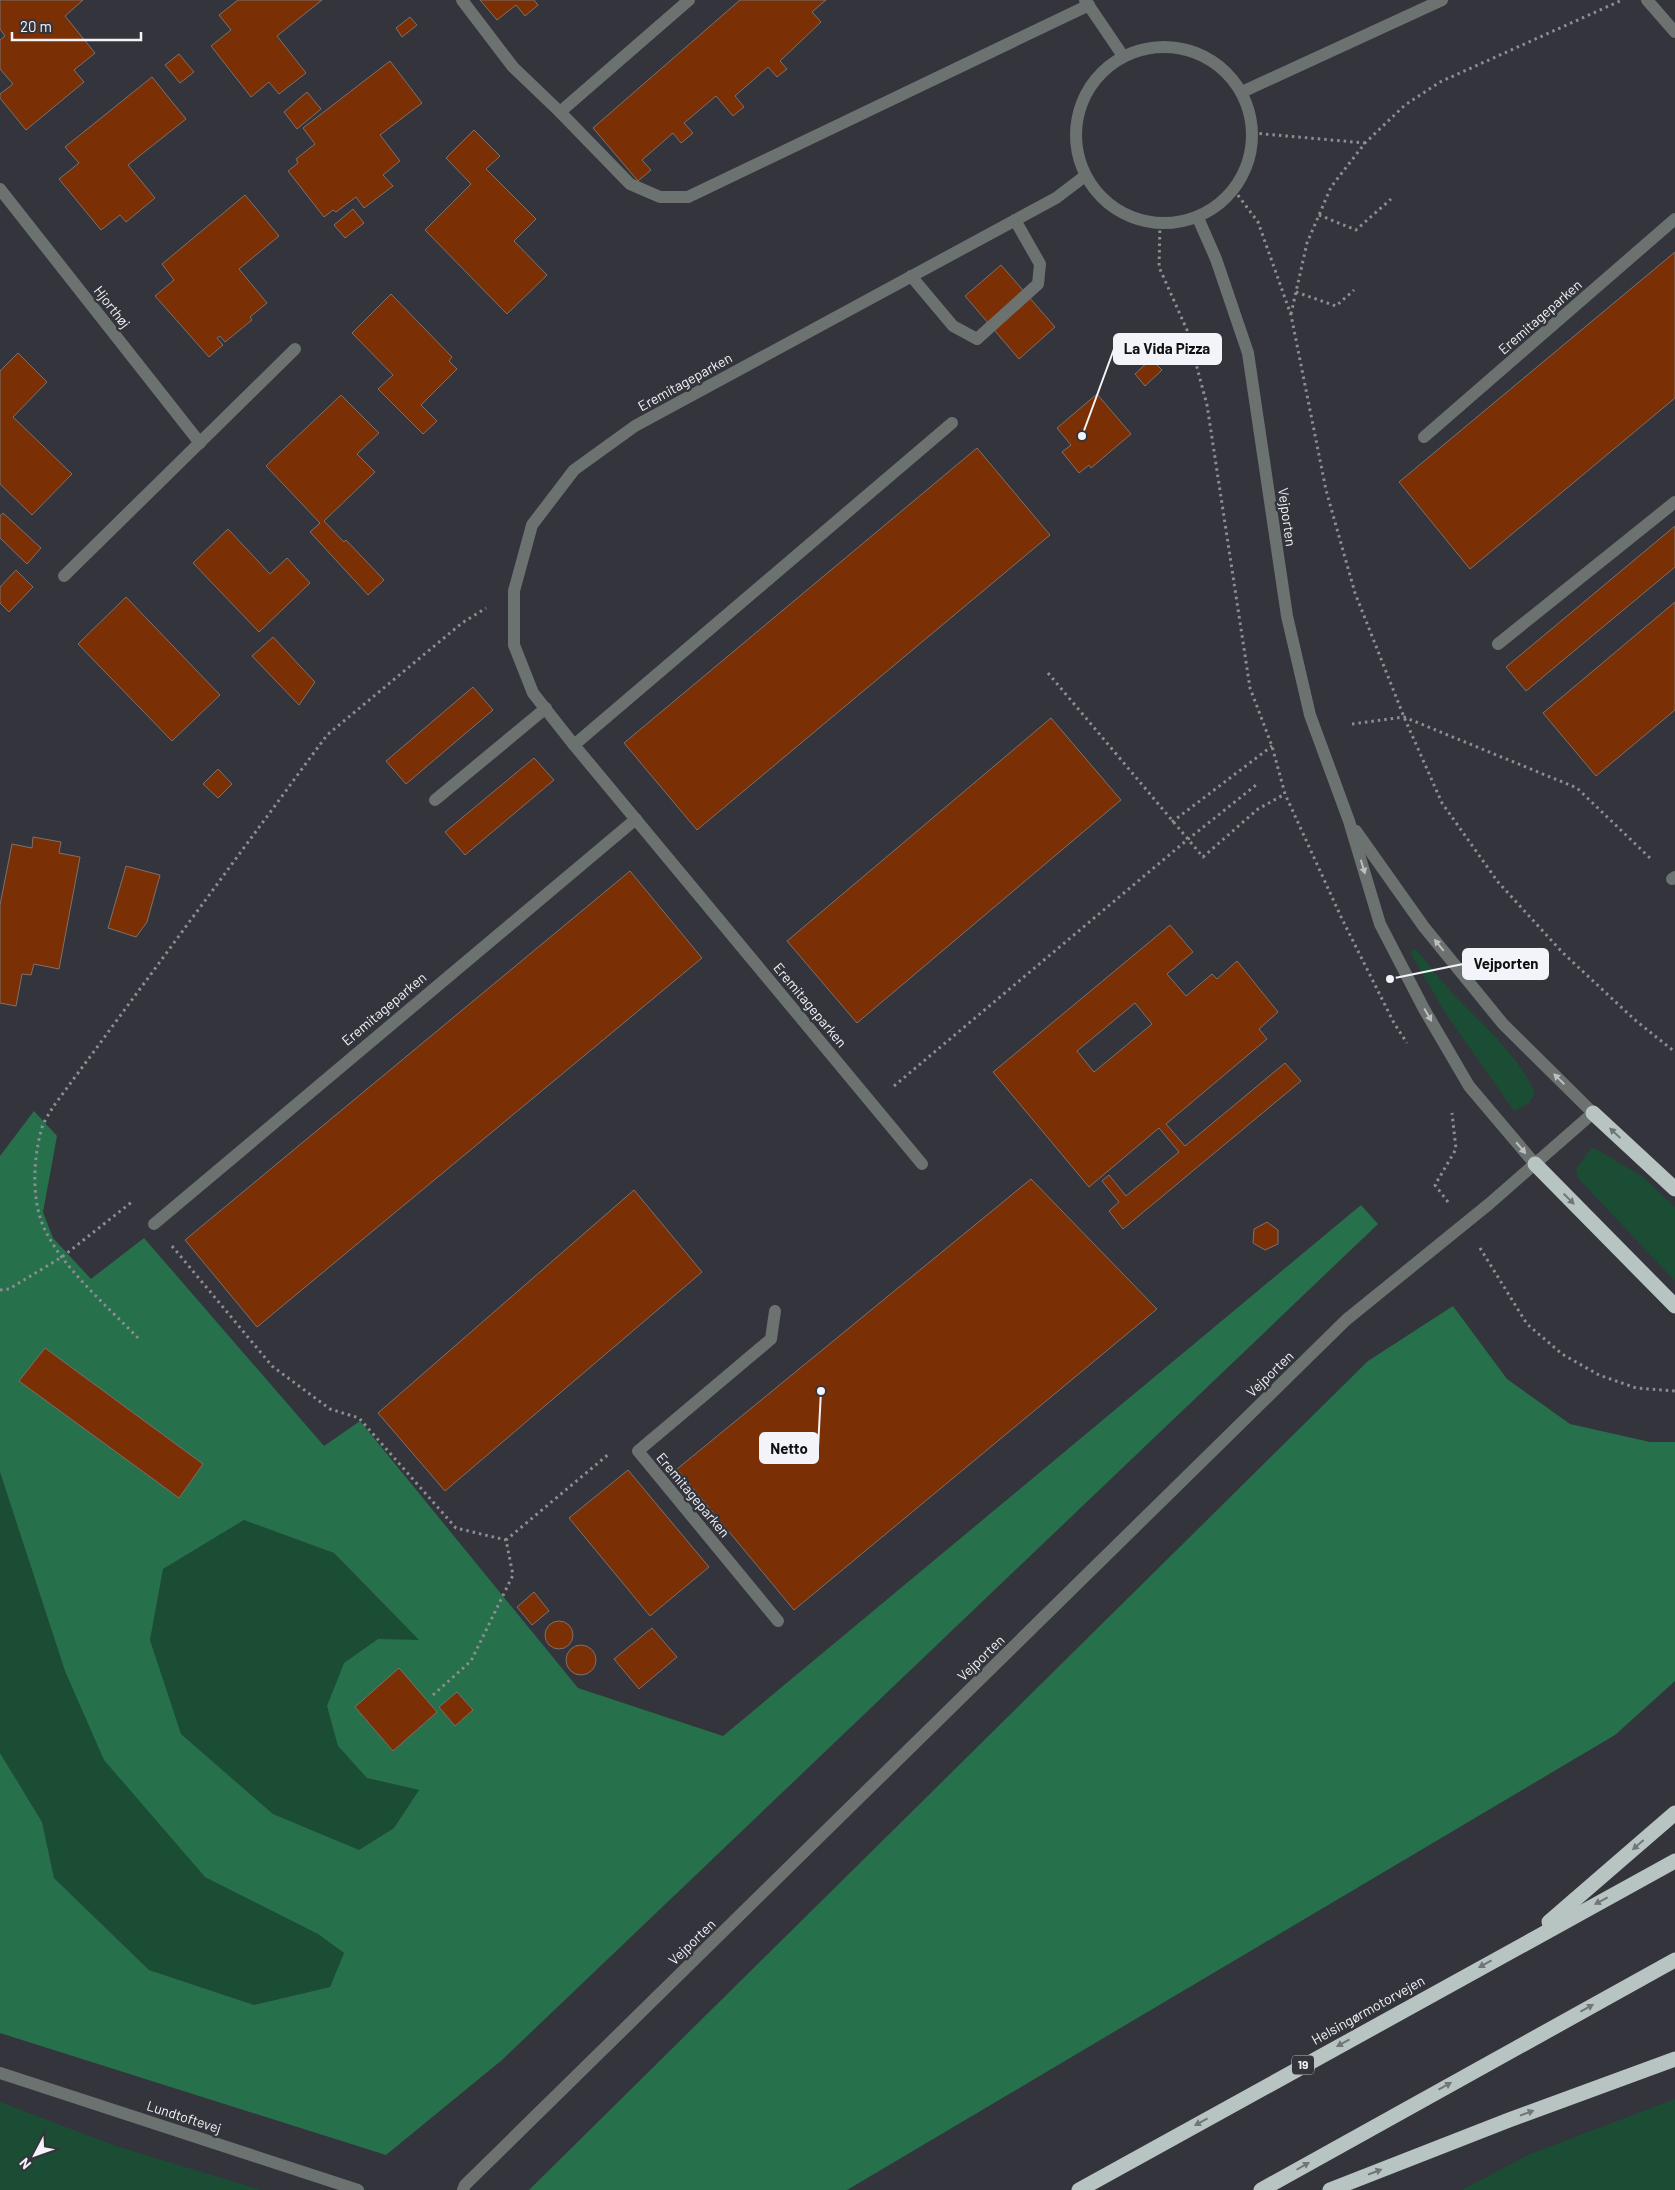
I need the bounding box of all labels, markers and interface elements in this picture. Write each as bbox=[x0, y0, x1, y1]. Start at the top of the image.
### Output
scale bar bbox=[12, 10, 141, 42]
text: 20 m bbox=[20, 17, 52, 35]
street label: Eremitageparken bbox=[1494, 276, 1585, 357]
street label: Hjorthøj bbox=[91, 282, 134, 331]
callout: La Vida Pizza bbox=[1114, 334, 1221, 364]
text: La Vida Pizza bbox=[1124, 339, 1210, 357]
street label: Eremitageparken bbox=[635, 349, 735, 414]
street label: Vejporten bbox=[1275, 487, 1300, 547]
one-way arrow bbox=[1359, 860, 1367, 875]
one-way arrow bbox=[1433, 939, 1444, 952]
callout: Vejporten bbox=[1463, 949, 1548, 979]
text: Vejporten bbox=[1473, 954, 1539, 972]
street label: Eremitageparken bbox=[770, 959, 851, 1050]
street label: Eremitageparken bbox=[338, 968, 429, 1049]
one-way arrow bbox=[1424, 1009, 1433, 1022]
one-way arrow bbox=[1553, 1073, 1565, 1085]
one-way arrow bbox=[1609, 1127, 1621, 1139]
one-way arrow bbox=[1516, 1141, 1527, 1154]
one-way arrow bbox=[1563, 1192, 1575, 1204]
street label: Vejporten bbox=[1243, 1347, 1297, 1400]
callout: Netto bbox=[760, 1433, 818, 1463]
text: Netto bbox=[770, 1439, 808, 1457]
street label: Eremitageparken bbox=[653, 1449, 734, 1540]
street label: Vejporten bbox=[954, 1631, 1008, 1684]
one-way arrow bbox=[1632, 1840, 1645, 1851]
one-way arrow bbox=[1594, 1897, 1609, 1905]
street label: Vejporten bbox=[665, 1915, 719, 1968]
one-way arrow bbox=[1478, 1960, 1491, 1969]
street label: Helsingørmotorvejen bbox=[1308, 1971, 1427, 2048]
one-way arrow bbox=[1580, 2004, 1595, 2012]
one-way arrow bbox=[1336, 2039, 1349, 2048]
road number: 19 bbox=[1292, 2056, 1314, 2074]
one-way arrow bbox=[1438, 2082, 1452, 2091]
street label: Lundtoftevej bbox=[145, 2096, 224, 2137]
one-way arrow bbox=[1520, 2109, 1535, 2117]
one-way arrow bbox=[1193, 2118, 1208, 2126]
north arrow bbox=[10, 2130, 60, 2180]
text: N bbox=[15, 2155, 34, 2173]
one-way arrow bbox=[1296, 2162, 1311, 2170]
one-way arrow bbox=[1368, 2168, 1383, 2176]

